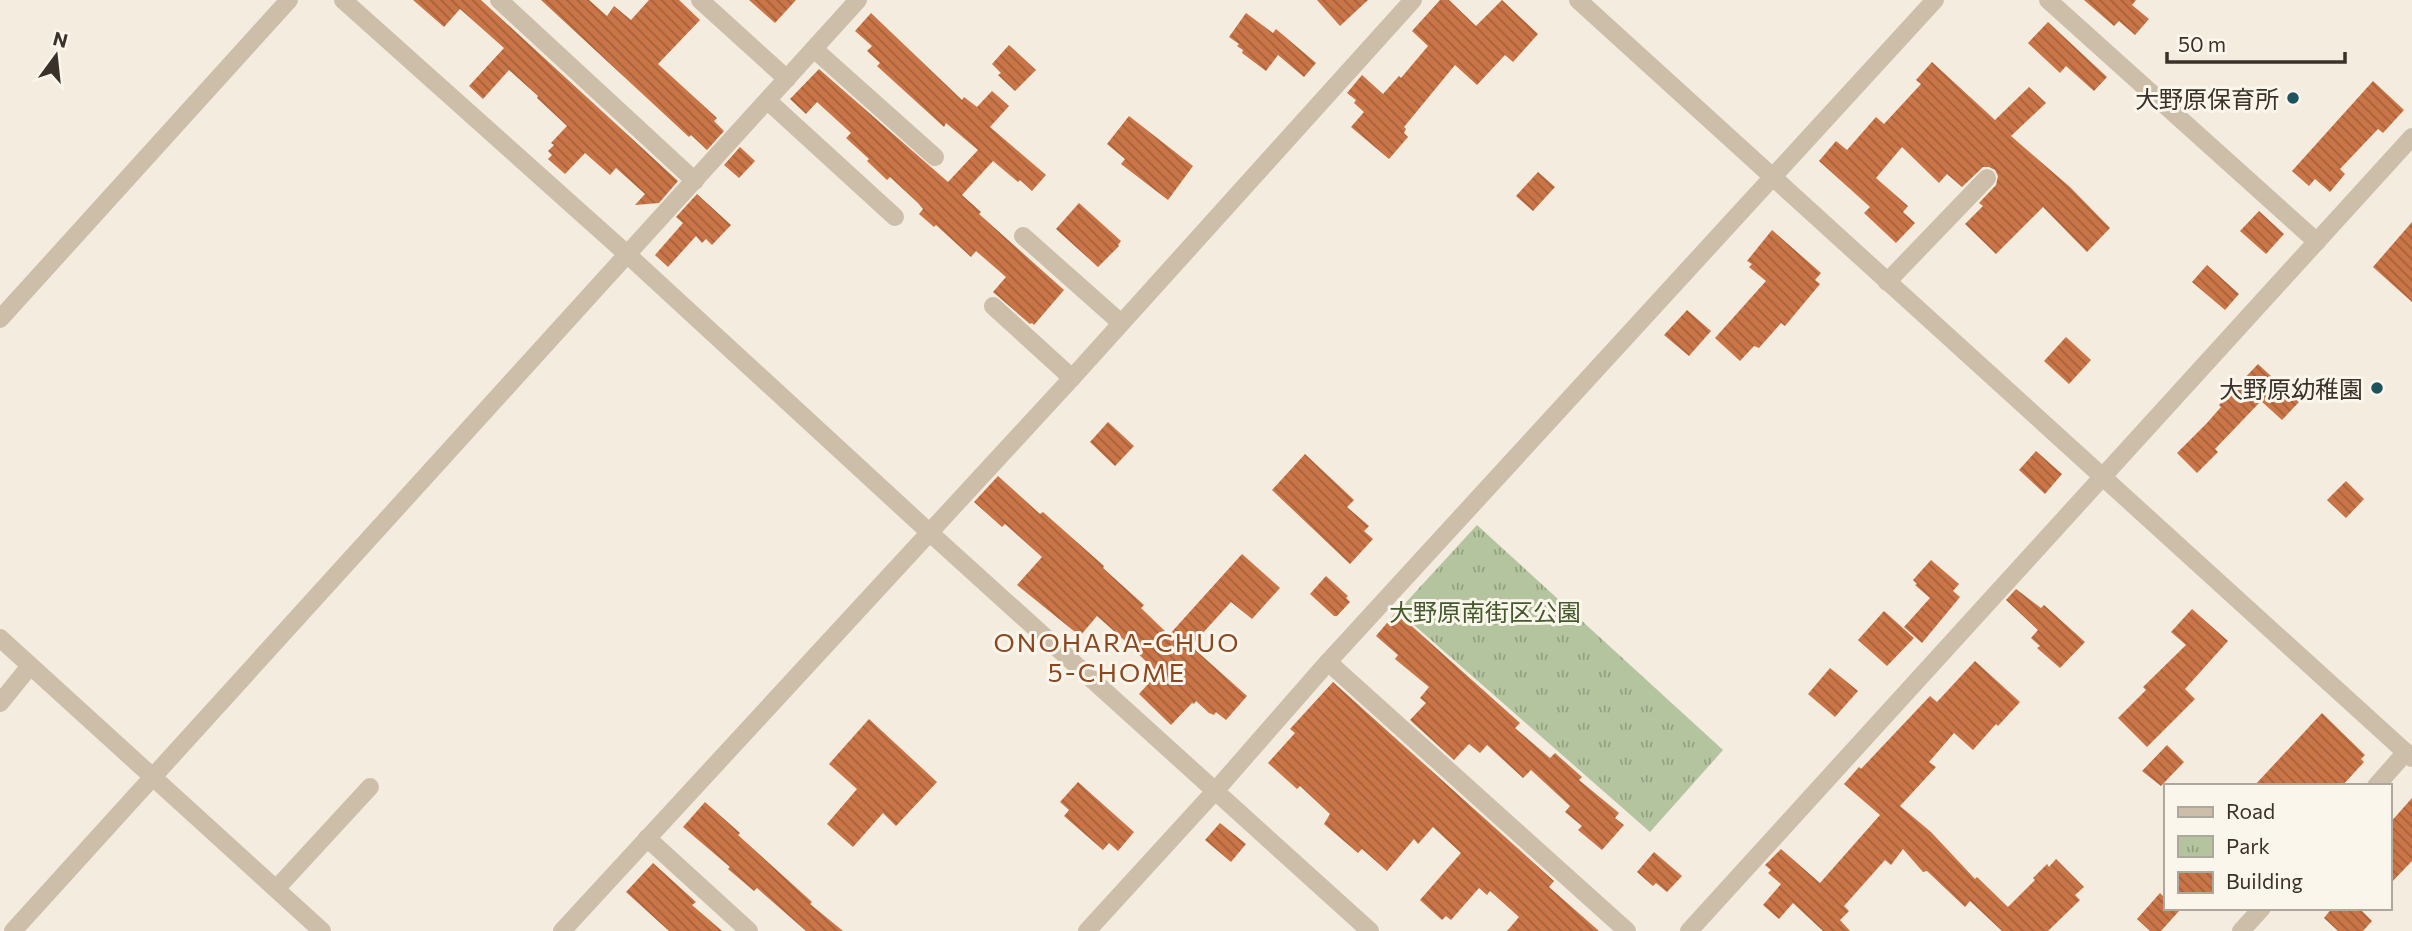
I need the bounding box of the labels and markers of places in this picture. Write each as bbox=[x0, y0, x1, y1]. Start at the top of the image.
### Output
place label: 大野原保育所 bbox=[2135, 84, 2279, 113]
marker: 大野原保育所 bbox=[2285, 90, 2301, 106]
place label: 大野原幼稚園 bbox=[2219, 374, 2363, 403]
marker: 大野原幼稚園 bbox=[2369, 380, 2385, 396]

